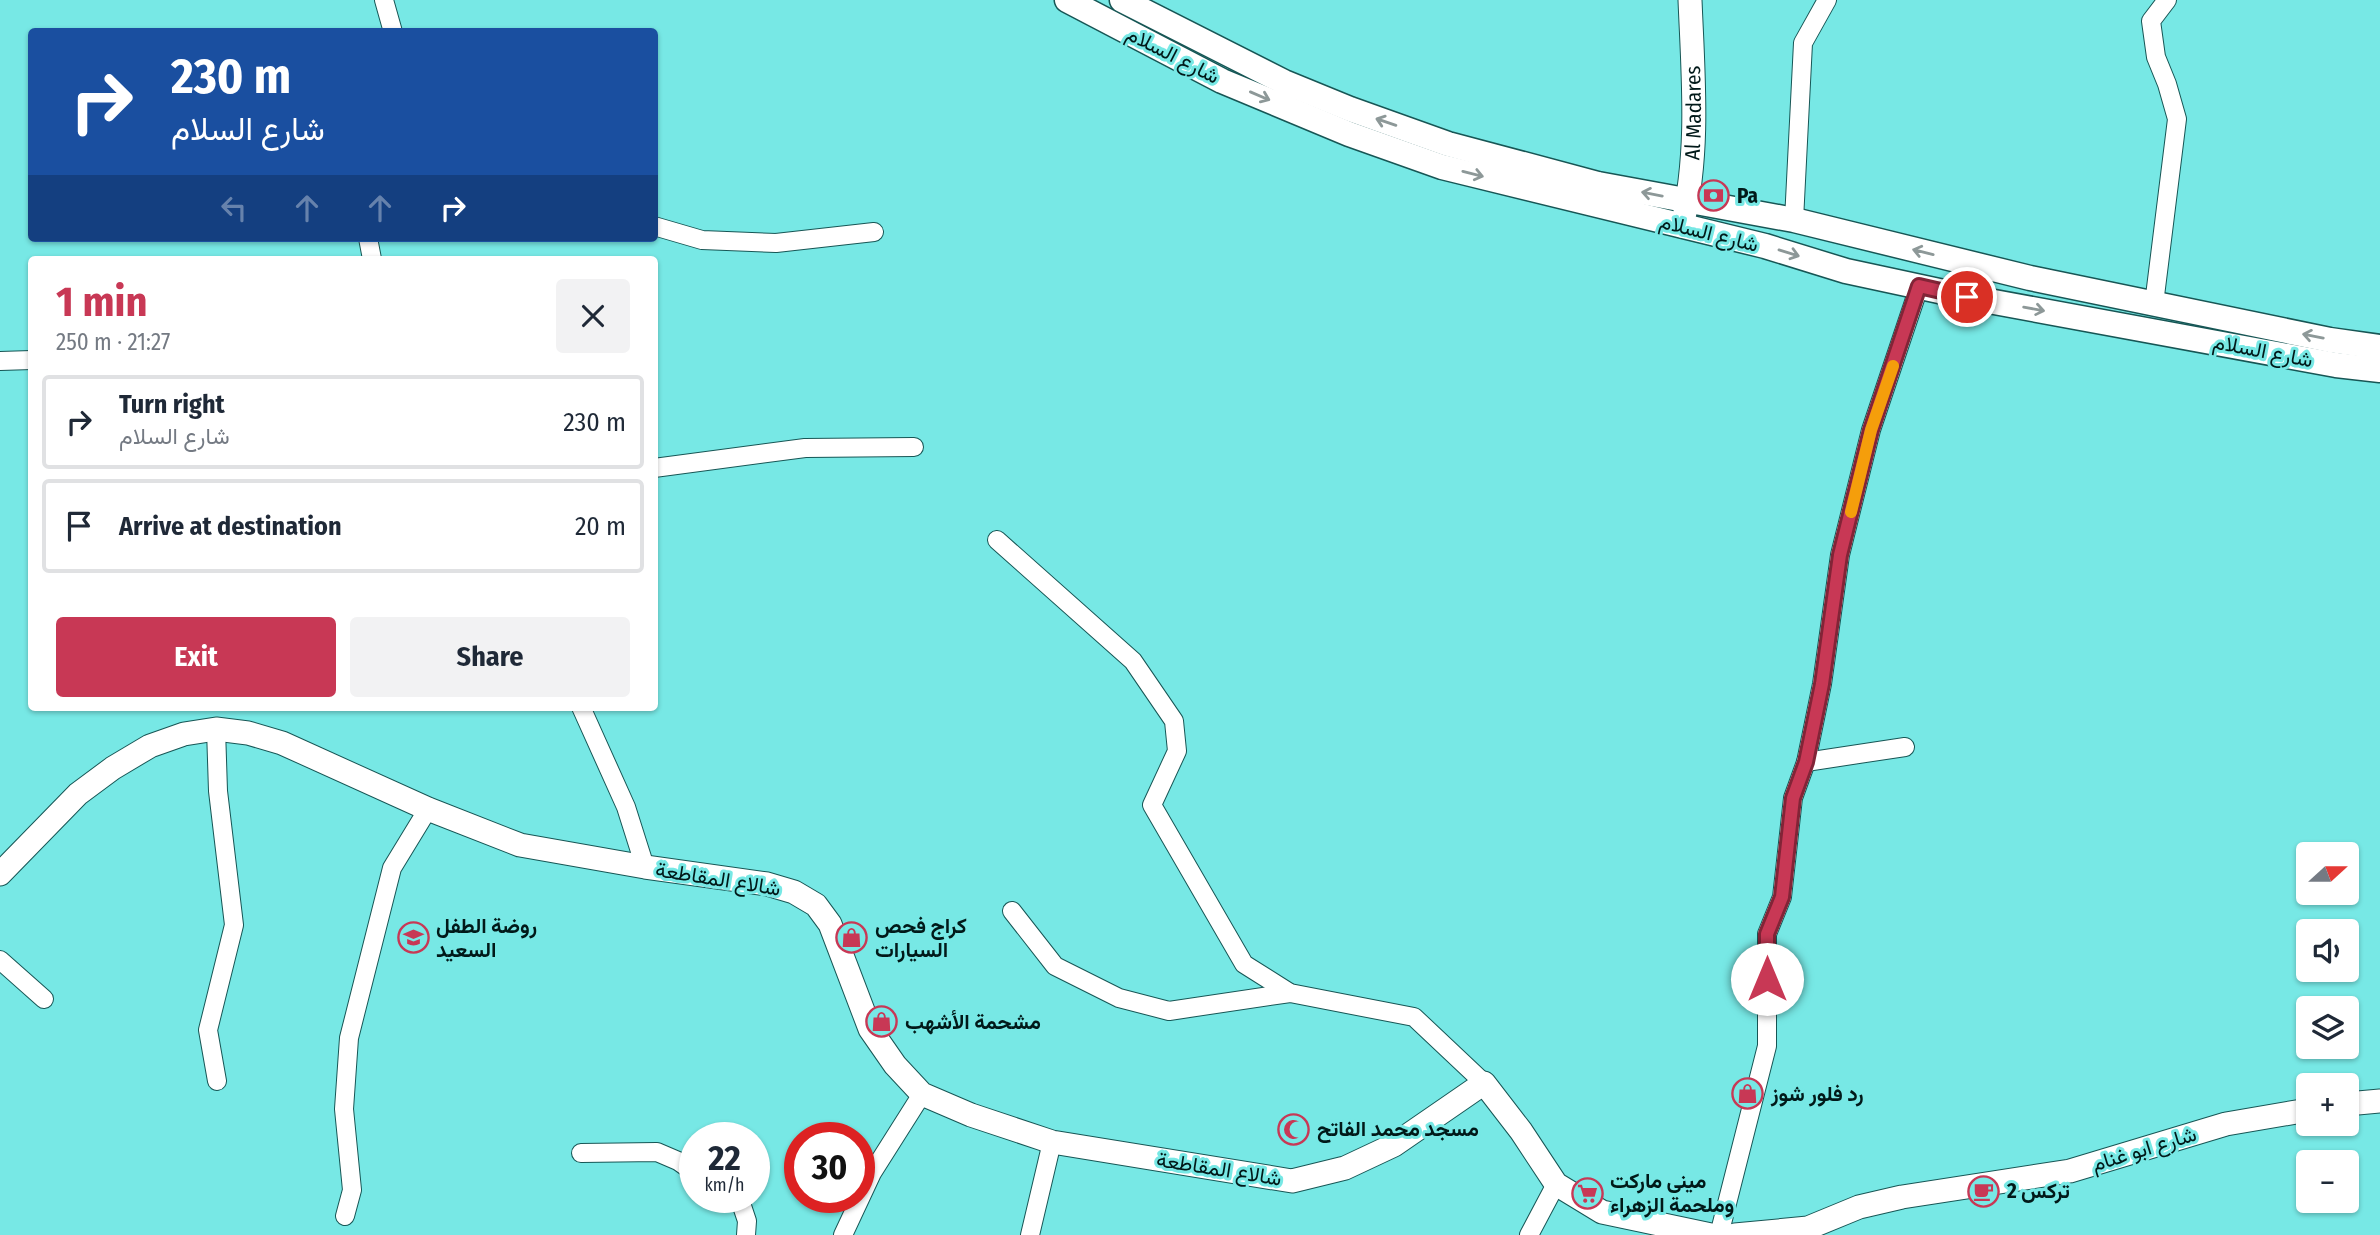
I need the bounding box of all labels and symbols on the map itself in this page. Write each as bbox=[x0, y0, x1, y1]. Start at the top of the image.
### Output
street label: شارع السلام bbox=[1122, 20, 1224, 90]
street label: Al Madares bbox=[1679, 65, 1707, 161]
one-way arrow bbox=[1248, 91, 1270, 104]
one-way arrow bbox=[1375, 115, 1397, 127]
one-way arrow bbox=[1461, 168, 1484, 181]
bank icon: Pa bbox=[1697, 179, 1731, 213]
place label: Pa bbox=[1737, 183, 1758, 209]
one-way arrow bbox=[1641, 187, 1664, 200]
street label: شارع السلام bbox=[1657, 208, 1761, 259]
one-way arrow bbox=[1912, 244, 1935, 258]
one-way arrow bbox=[1777, 248, 1799, 261]
pin bbox=[1937, 267, 1997, 327]
one-way arrow bbox=[2022, 303, 2045, 316]
street label: شارع السلام bbox=[2211, 329, 2315, 374]
one-way arrow bbox=[2302, 329, 2325, 343]
north arrow bbox=[2296, 842, 2359, 905]
street label: شالاع المقاطعة bbox=[653, 856, 782, 903]
place label: روضة الطفل السعيد bbox=[436, 913, 537, 963]
place label: كراج فحص السيارات bbox=[875, 913, 967, 963]
school or university icon: روضة الطفل السعيد bbox=[396, 921, 430, 955]
shop icon: كراج فحص السيارات bbox=[835, 921, 869, 955]
position arrow bbox=[1730, 942, 1804, 1016]
shop icon: مشحمة الأشهب bbox=[865, 1005, 899, 1039]
place label: مشحمة الأشهب bbox=[905, 1009, 1041, 1035]
shop icon: رد فلور شوز bbox=[1731, 1077, 1765, 1111]
place label: رد فلور شوز bbox=[1770, 1081, 1864, 1107]
mosque icon: مسجد محمد الفاتح bbox=[1277, 1112, 1311, 1146]
place label: مسجد محمد الفاتح bbox=[1317, 1116, 1479, 1143]
street label: شارع ابو غنام bbox=[2088, 1121, 2200, 1178]
speed limit sign: 30 bbox=[784, 1122, 875, 1213]
street label: شالاع المقاطعة bbox=[1154, 1146, 1283, 1193]
place label: ميني ماركت وملحمة الزهراء bbox=[1610, 1168, 1734, 1218]
cafe icon: تركس 2 bbox=[1967, 1174, 2001, 1208]
supermarket icon: ميني ماركت وملحمة الزهراء bbox=[1570, 1176, 1604, 1210]
place label: تركس 2 bbox=[2006, 1178, 2070, 1204]

